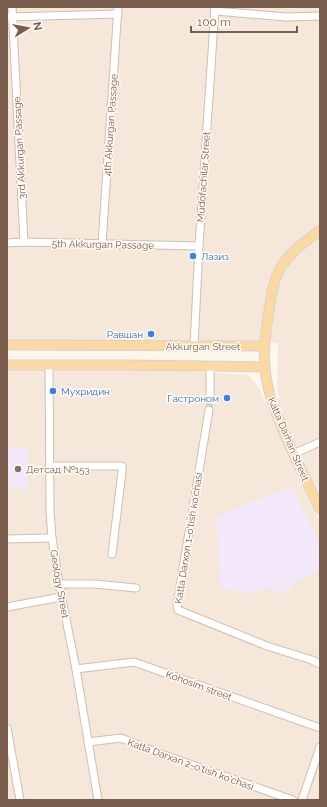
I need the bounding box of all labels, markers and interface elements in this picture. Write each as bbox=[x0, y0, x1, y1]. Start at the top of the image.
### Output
north arrow bbox=[8, 8, 48, 48]
scale bar bbox=[191, 8, 297, 34]
text: 100 m bbox=[197, 15, 231, 29]
text: N bbox=[30, 21, 45, 32]
street label: 4th Akkurgan Passage bbox=[101, 73, 120, 176]
street label: 3rd Akkurgan Passage bbox=[11, 96, 28, 200]
street label: Mudofachilar Street bbox=[195, 131, 212, 223]
street label: 5th Akkurgan Passage bbox=[52, 238, 154, 251]
marker: Лазиз bbox=[188, 251, 198, 261]
place label: Лазиз bbox=[201, 251, 229, 262]
place label: Равшан bbox=[107, 329, 143, 340]
marker: Равшан bbox=[146, 329, 156, 339]
street label: Akkurgan Street bbox=[166, 341, 241, 352]
marker: Мухридин bbox=[48, 386, 58, 396]
place label: Мухридин bbox=[61, 386, 110, 397]
place label: Гастроном bbox=[167, 393, 219, 404]
marker: Гастроном bbox=[222, 393, 232, 403]
street label: Katta Darhan Street bbox=[266, 396, 311, 483]
marker: Детсад №153 bbox=[13, 464, 23, 474]
place label: Детсад №153 bbox=[26, 464, 90, 475]
street label: Katta Darxon 1-o'tish ko'chasi bbox=[173, 472, 204, 605]
street label: Geology Street bbox=[48, 549, 71, 620]
street label: Kohosim street bbox=[164, 668, 234, 703]
street label: Katta Darxan 2-o'tish ko'chasi bbox=[126, 736, 255, 792]

